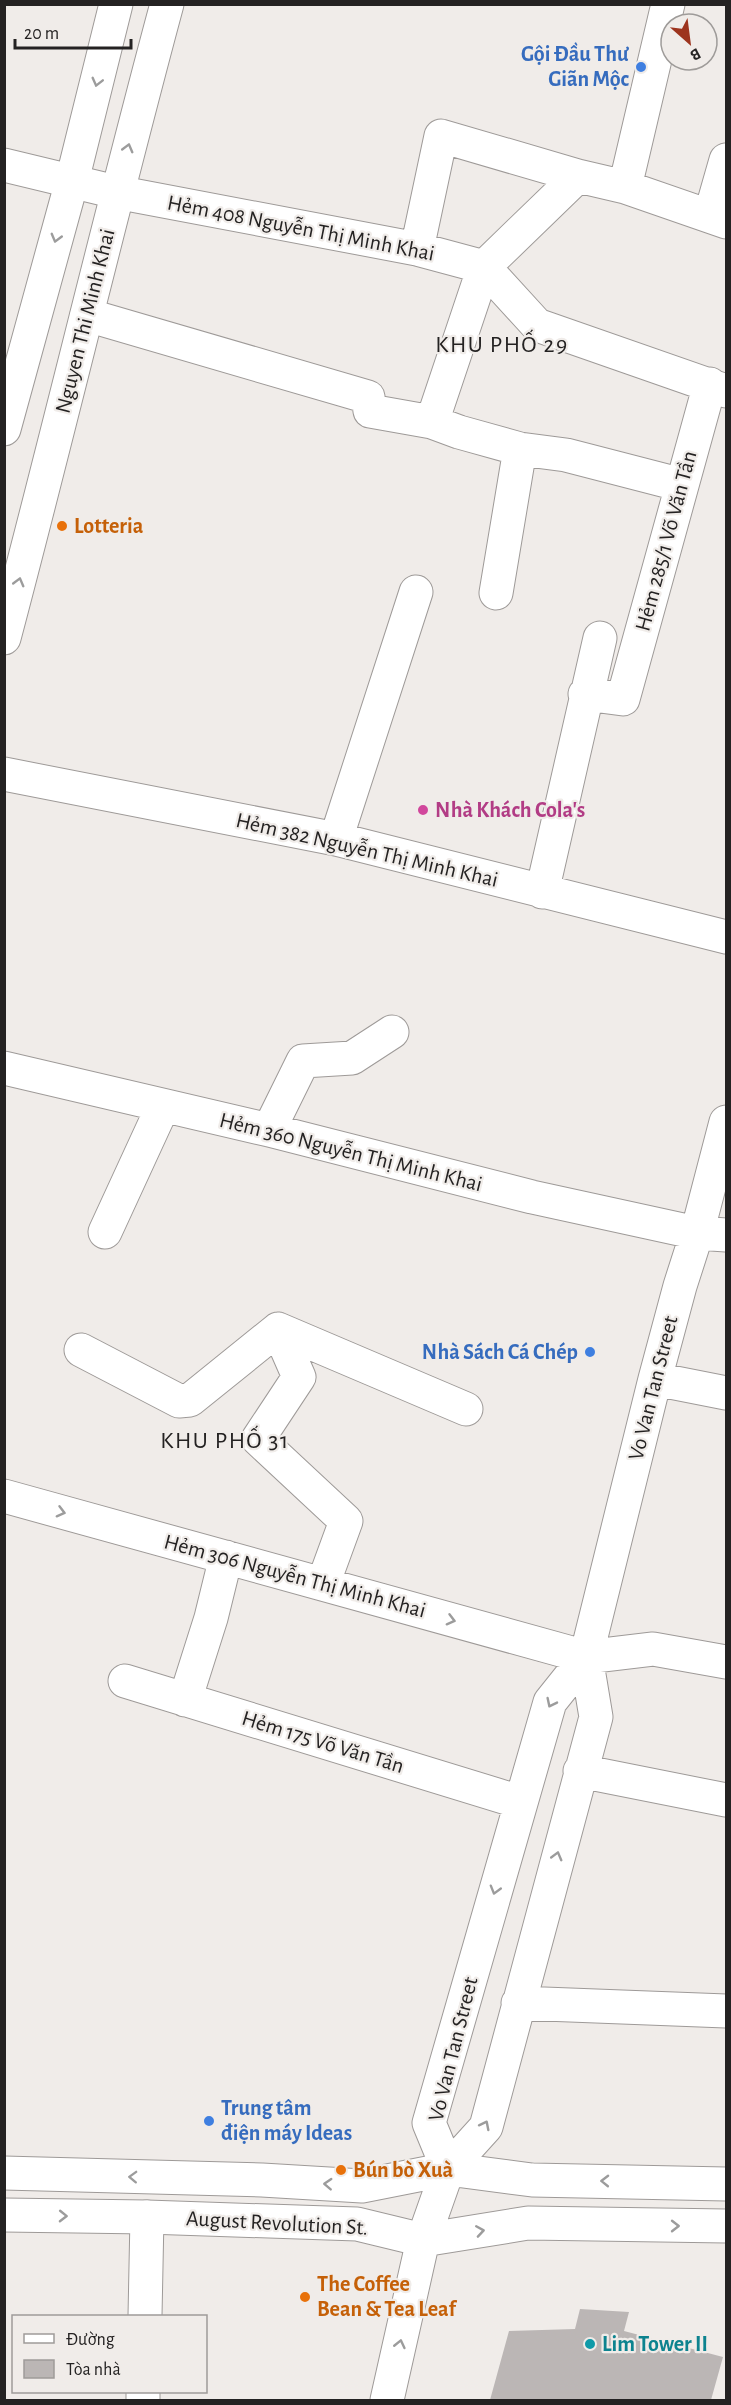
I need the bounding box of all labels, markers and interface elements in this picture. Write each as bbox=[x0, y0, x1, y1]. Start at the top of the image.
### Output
scale bar bbox=[15, 12, 130, 50]
north arrow bbox=[659, 12, 719, 72]
text: 20 m bbox=[24, 25, 59, 43]
place label: Gội Đầu Thư Giãn Mộc bbox=[521, 42, 630, 90]
text: B bbox=[688, 45, 703, 64]
marker: Gội Đầu Thư Giãn Mộc bbox=[634, 60, 648, 74]
one-way arrow bbox=[91, 76, 104, 86]
one-way arrow bbox=[121, 143, 133, 154]
street label: Hẻm 408 Nguyễn Thị Minh Khai bbox=[166, 191, 436, 265]
street label: Nguyen Thi Minh Khai bbox=[51, 226, 119, 416]
one-way arrow bbox=[51, 233, 64, 243]
district label: KHU PHỐ 29 bbox=[435, 329, 569, 357]
street label: Hẻm 285/1 Võ Văn Tần bbox=[631, 448, 701, 634]
place label: Lotteria bbox=[74, 515, 144, 537]
marker: Lotteria bbox=[55, 519, 69, 533]
one-way arrow bbox=[12, 577, 25, 587]
place label: Nhà Khách Cola's bbox=[435, 799, 585, 821]
marker: Nhà Khách Cola's bbox=[416, 803, 430, 817]
street label: Hẻm 382 Nguyễn Thị Minh Khai bbox=[234, 809, 500, 891]
street label: Hẻm 360 Nguyễn Thị Minh Khai bbox=[217, 1109, 485, 1195]
street label: Vo Van Tan Street bbox=[624, 1314, 682, 1462]
place label: Nhà Sách Cá Chép bbox=[422, 1341, 578, 1363]
marker: Nhà Sách Cá Chép bbox=[583, 1345, 597, 1359]
district label: KHU PHỐ 31 bbox=[160, 1425, 290, 1453]
one-way arrow bbox=[56, 1504, 66, 1517]
street label: Hẻm 306 Nguyễn Thị Minh Khai bbox=[162, 1530, 428, 1622]
one-way arrow bbox=[446, 1612, 456, 1625]
one-way arrow bbox=[547, 1697, 559, 1708]
street label: Hẻm 175 Võ Văn Tần bbox=[239, 1707, 407, 1777]
one-way arrow bbox=[550, 1851, 563, 1861]
one-way arrow bbox=[490, 1885, 503, 1895]
street label: Vo Van Tan Street bbox=[424, 1975, 482, 2123]
place label: Trung tâm điện máy Ideas bbox=[221, 2097, 352, 2145]
marker: Trung tâm điện máy Ideas bbox=[202, 2114, 216, 2128]
one-way arrow bbox=[477, 2120, 489, 2131]
place label: Bún bò Xuà bbox=[353, 2159, 454, 2181]
marker: Bún bò Xuà bbox=[334, 2163, 348, 2177]
one-way arrow bbox=[128, 2171, 137, 2183]
one-way arrow bbox=[601, 2175, 610, 2188]
one-way arrow bbox=[323, 2178, 332, 2191]
street label: August Revolution St. bbox=[186, 2207, 368, 2239]
one-way arrow bbox=[58, 2210, 67, 2222]
one-way arrow bbox=[670, 2220, 679, 2232]
one-way arrow bbox=[475, 2225, 485, 2238]
place label: The Coffee Bean & Tea Leaf bbox=[317, 2273, 457, 2320]
marker: The Coffee Bean & Tea Leaf bbox=[298, 2290, 312, 2304]
legend bbox=[12, 2315, 207, 2393]
text: Đường bbox=[66, 2331, 115, 2349]
place label: Lim Tower II bbox=[602, 2333, 708, 2355]
marker: Lim Tower II bbox=[583, 2337, 597, 2351]
one-way arrow bbox=[393, 2339, 406, 2349]
text: Tòa nhà bbox=[66, 2361, 121, 2379]

